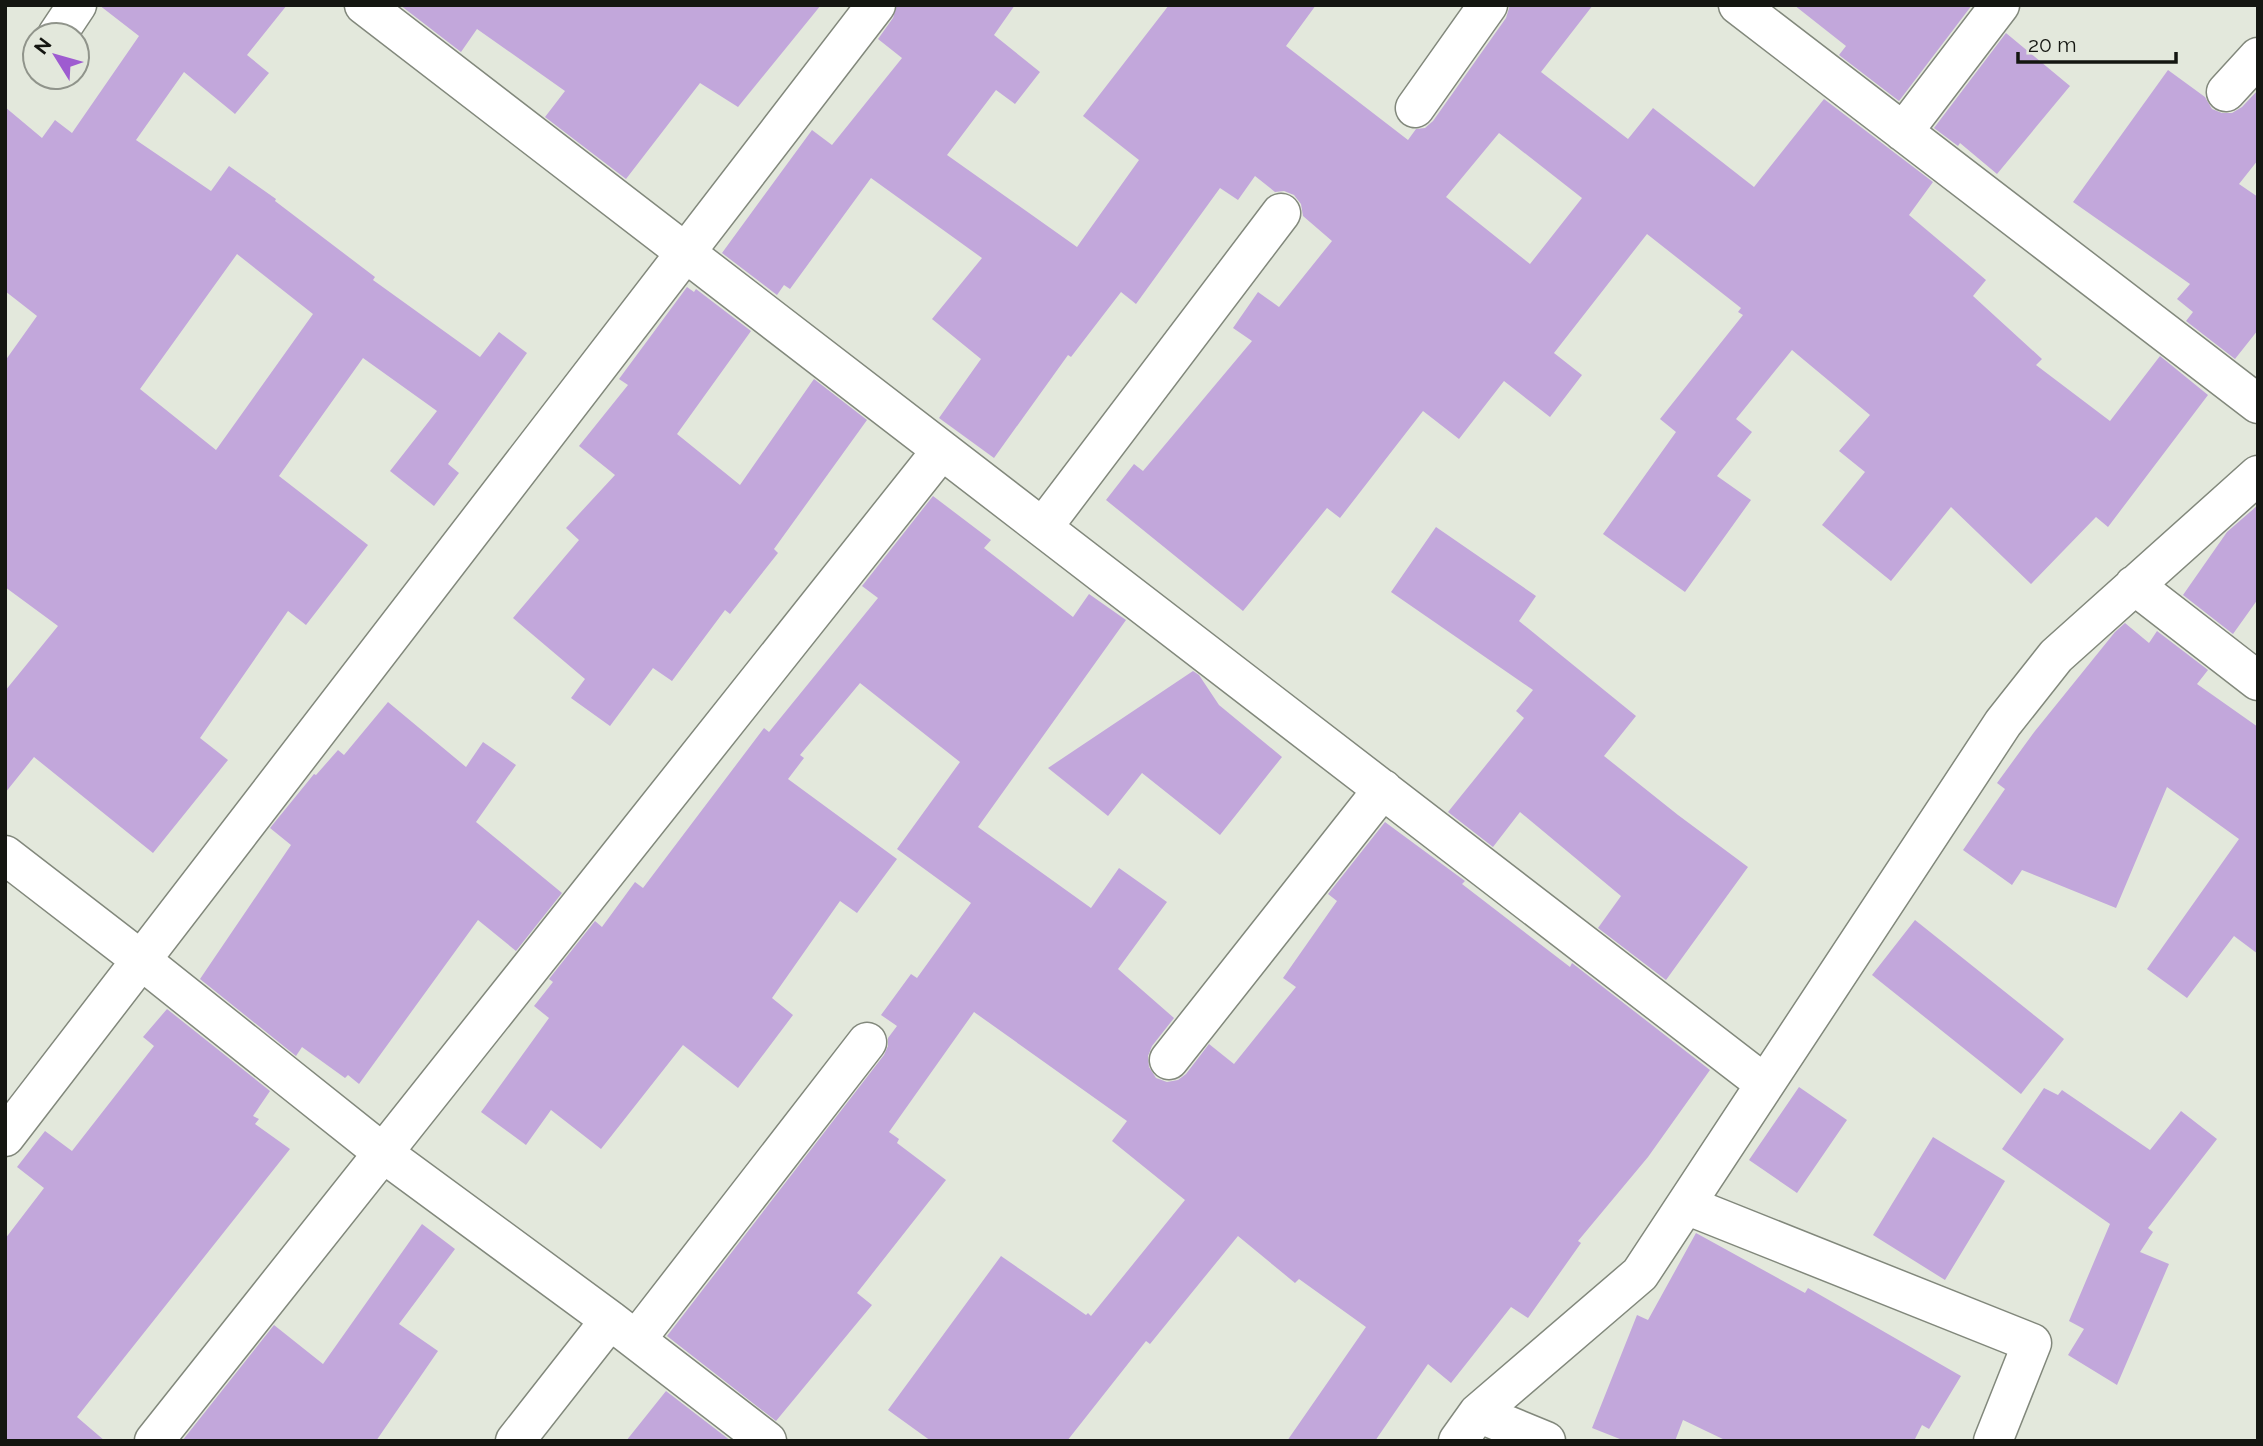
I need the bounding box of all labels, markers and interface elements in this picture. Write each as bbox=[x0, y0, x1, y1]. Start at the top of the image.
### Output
north arrow bbox=[21, 21, 91, 91]
scale bar bbox=[2018, 21, 2176, 65]
text: 20 m bbox=[2028, 32, 2076, 57]
text: N bbox=[29, 33, 56, 58]

